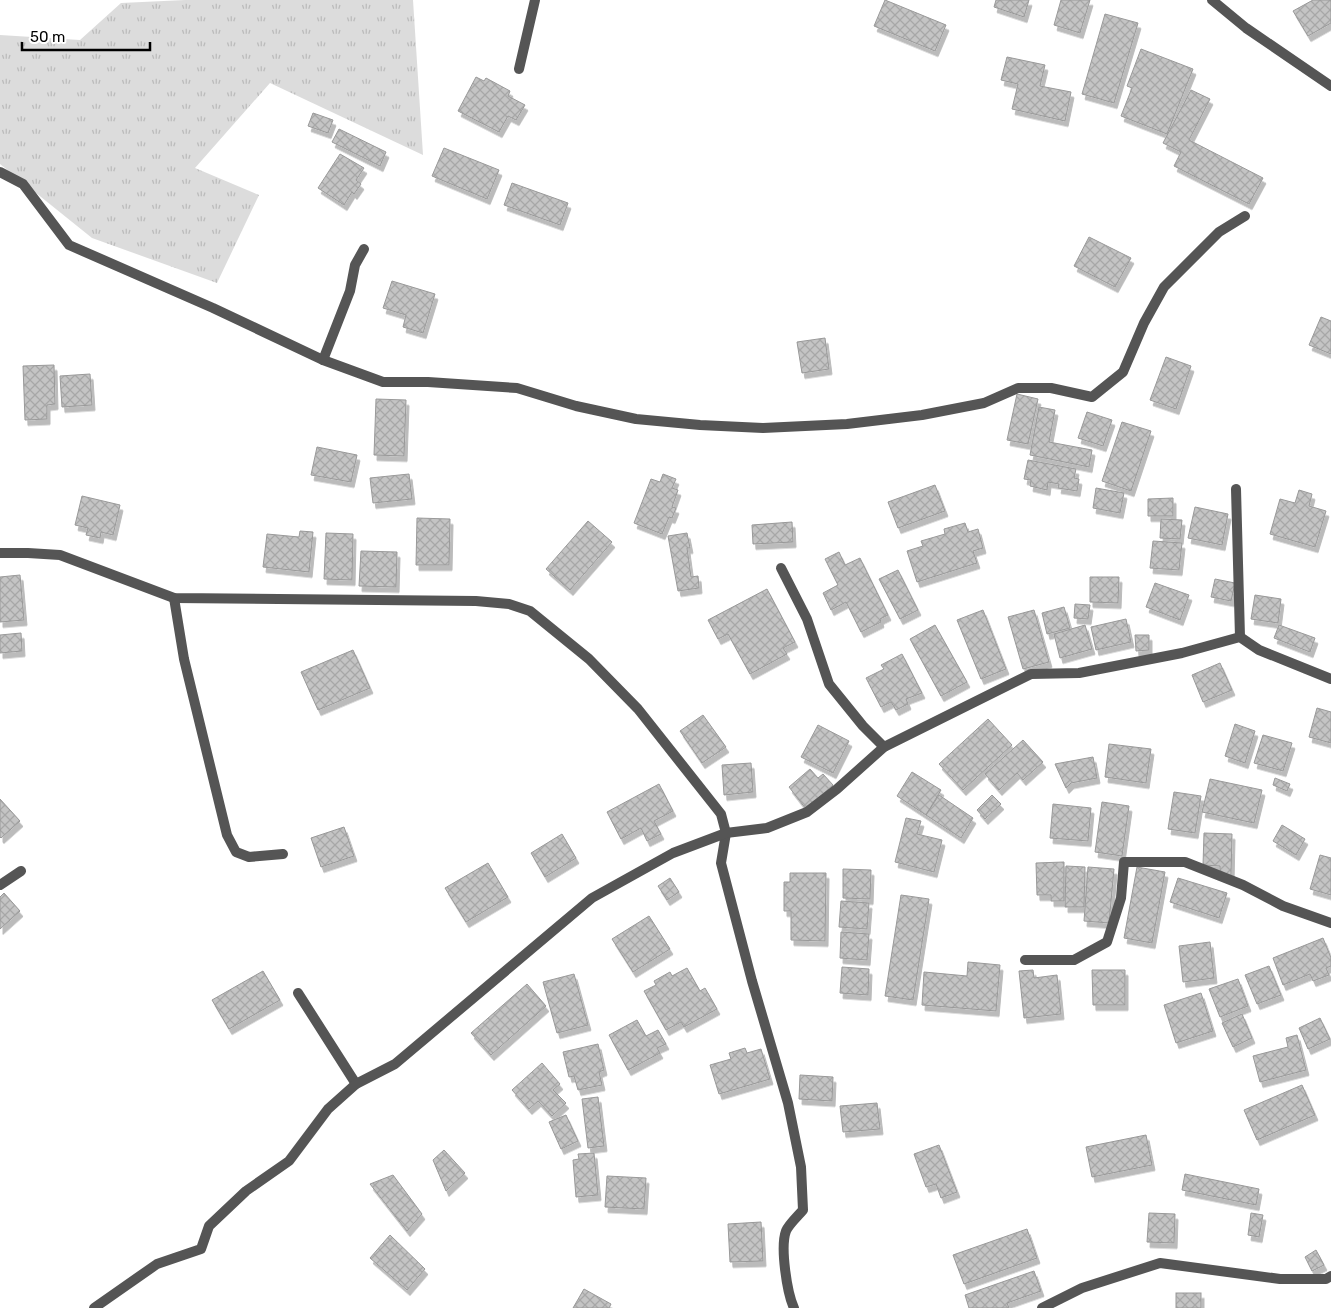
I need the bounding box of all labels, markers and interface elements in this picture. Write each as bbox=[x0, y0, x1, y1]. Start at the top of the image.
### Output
scale bar bbox=[22, 20, 150, 52]
text: 50 m bbox=[30, 28, 65, 46]

